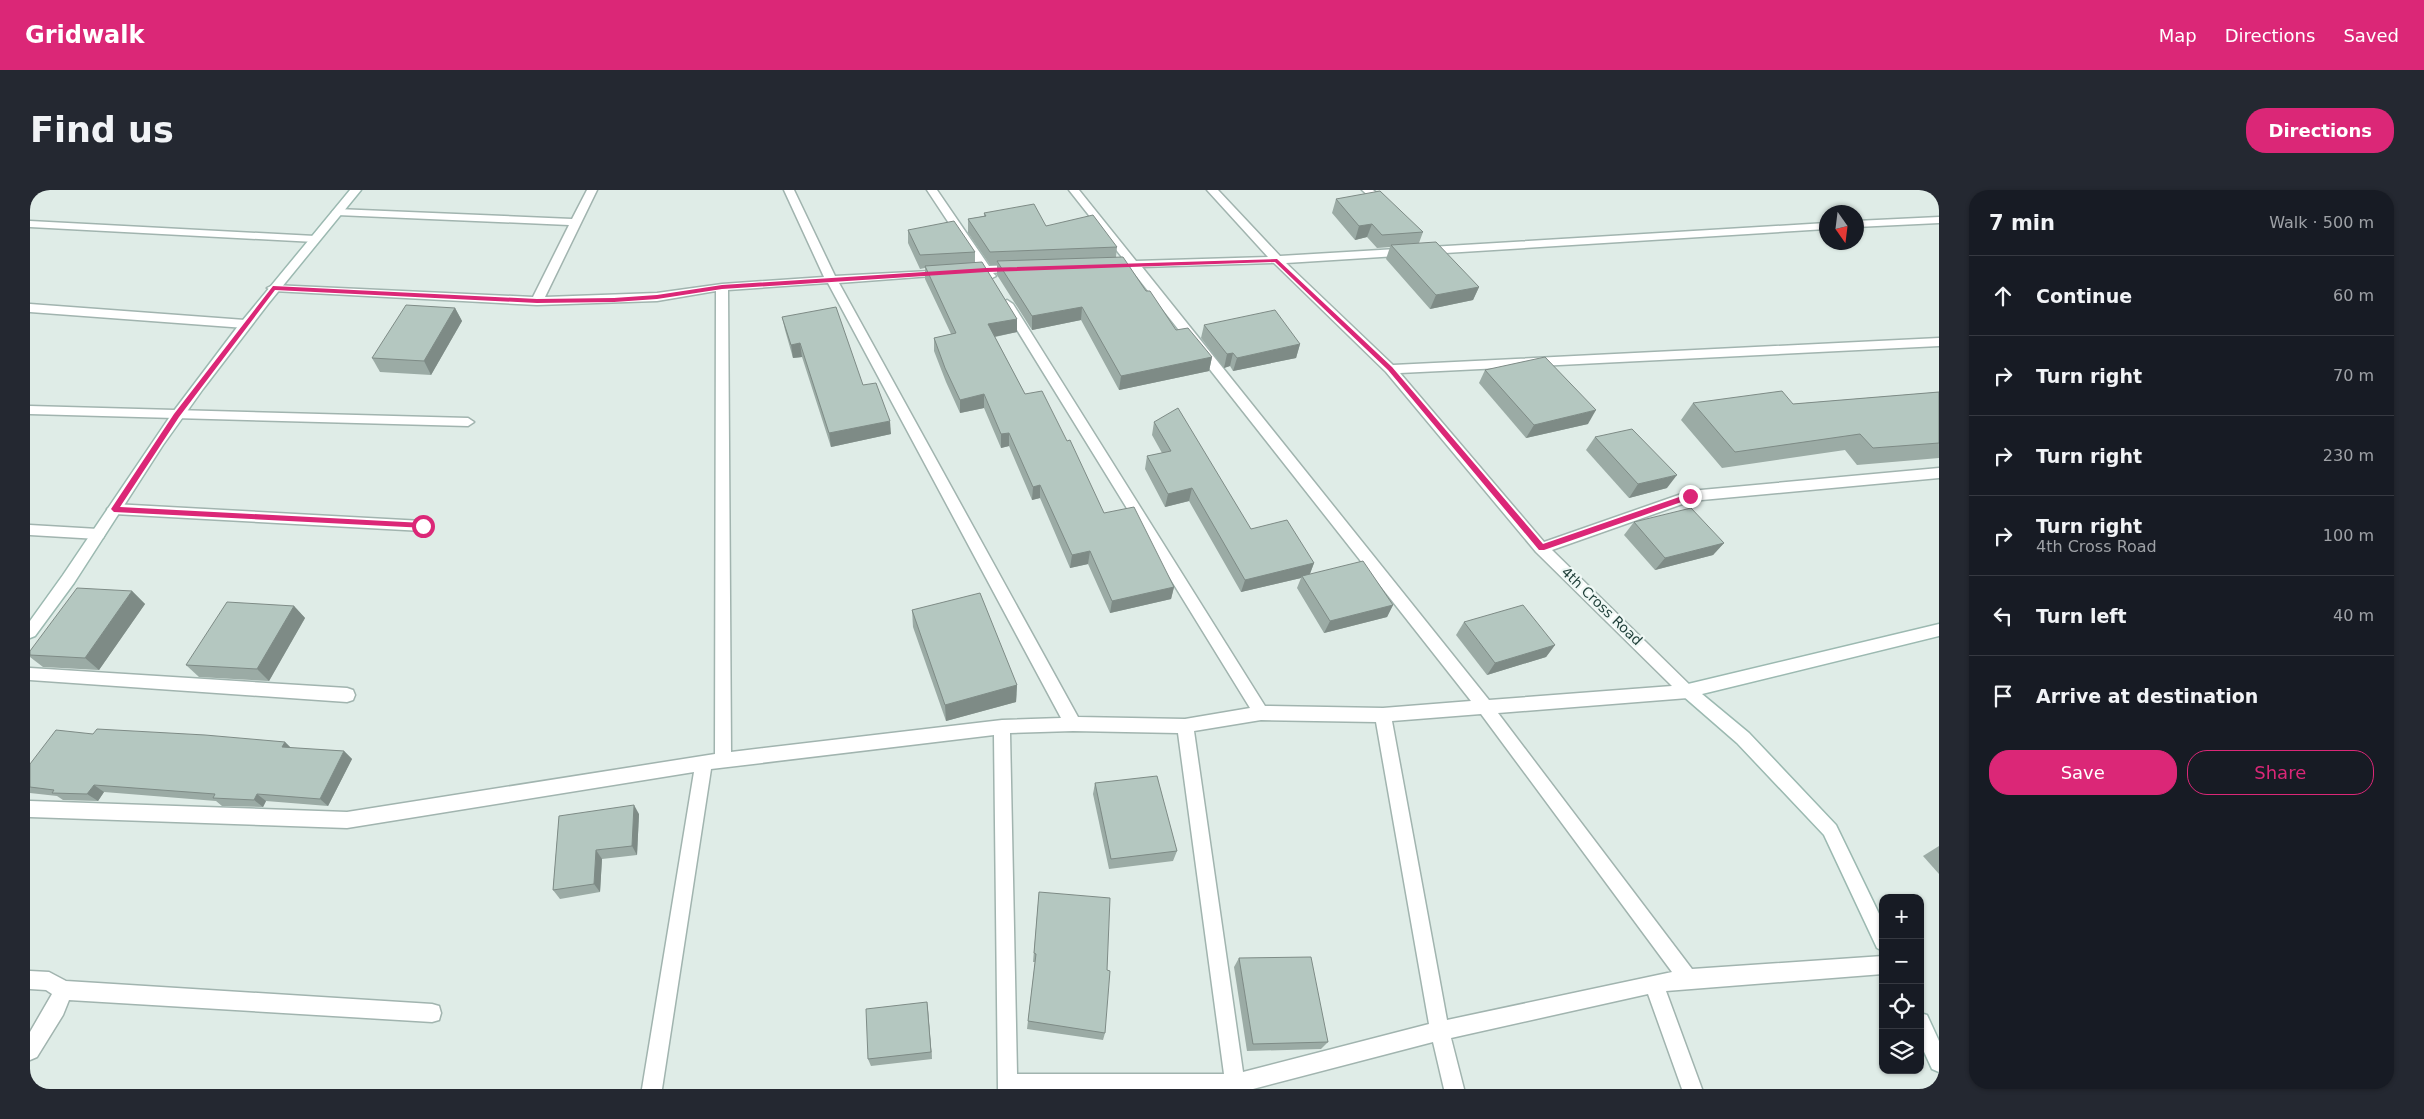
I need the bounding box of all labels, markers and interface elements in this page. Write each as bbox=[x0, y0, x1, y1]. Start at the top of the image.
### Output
text: Gridwalk bbox=[25, 21, 145, 49]
text: Map bbox=[2159, 25, 2197, 46]
text: Directions bbox=[2225, 25, 2315, 46]
text: Saved bbox=[2343, 25, 2399, 46]
button: Directions bbox=[2246, 108, 2394, 153]
text: Find us bbox=[30, 110, 174, 150]
north arrow bbox=[1819, 205, 1864, 250]
text: 7 min bbox=[1989, 211, 2055, 235]
text: Walk · 500 m bbox=[2269, 213, 2374, 232]
icon: ahead bbox=[1989, 282, 2017, 310]
text: Continue bbox=[2036, 285, 2132, 307]
text: 60 m bbox=[2333, 286, 2374, 305]
icon: right bbox=[1989, 362, 2017, 390]
text: Turn right bbox=[2036, 365, 2142, 387]
text: 70 m bbox=[2333, 366, 2374, 385]
icon: right bbox=[1989, 442, 2017, 470]
text: Turn right bbox=[2036, 445, 2142, 467]
text: 230 m bbox=[2323, 446, 2374, 465]
route end bbox=[1679, 485, 1702, 508]
route start bbox=[412, 515, 435, 538]
text: Turn right bbox=[2036, 515, 2142, 537]
icon: right bbox=[1989, 522, 2017, 550]
text: 100 m bbox=[2323, 526, 2374, 545]
text: 4th Cross Road bbox=[2036, 537, 2157, 556]
street label: 4th Cross Road bbox=[1558, 564, 1646, 648]
icon: left bbox=[1989, 602, 2017, 630]
text: Turn left bbox=[2036, 605, 2127, 627]
text: 40 m bbox=[2333, 606, 2374, 625]
icon: arrive bbox=[1989, 682, 2017, 710]
text: Arrive at destination bbox=[2036, 685, 2258, 707]
button: Save bbox=[1989, 750, 2177, 795]
button: Share bbox=[2187, 750, 2374, 795]
map controls bbox=[1879, 894, 1924, 1074]
button: + bbox=[1879, 894, 1924, 939]
button: − bbox=[1879, 939, 1924, 984]
button: locate bbox=[1879, 984, 1924, 1029]
button: layers bbox=[1879, 1029, 1924, 1074]

